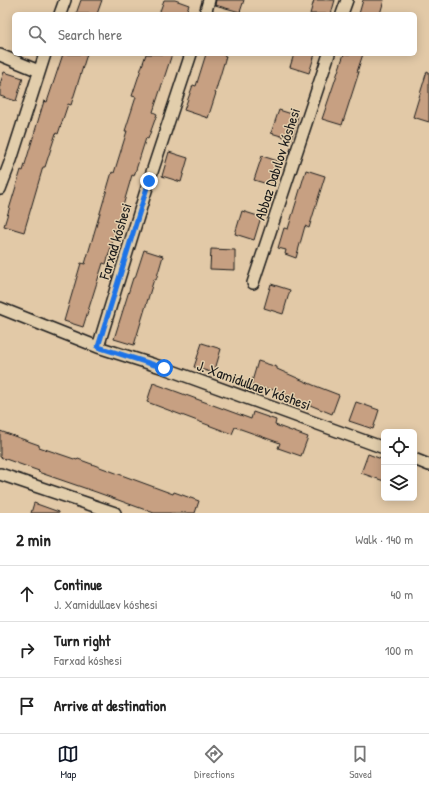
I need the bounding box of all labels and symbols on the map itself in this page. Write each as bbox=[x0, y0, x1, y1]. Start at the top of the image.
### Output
street label: Abbaz Dabılov kóshesi bbox=[249, 105, 305, 223]
route end bbox=[140, 172, 158, 190]
street label: Farxad kóshesi bbox=[93, 200, 137, 283]
street label: J. Xamidullaev kóshesi bbox=[194, 355, 314, 415]
route start bbox=[155, 359, 173, 377]

